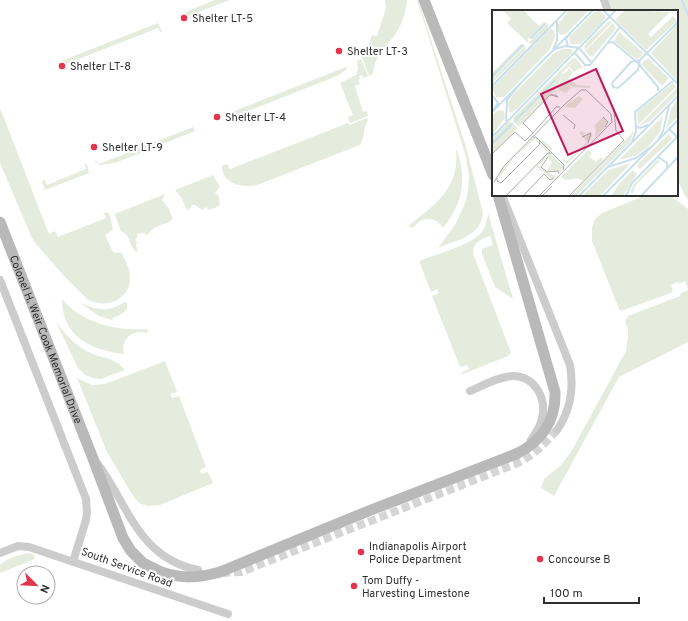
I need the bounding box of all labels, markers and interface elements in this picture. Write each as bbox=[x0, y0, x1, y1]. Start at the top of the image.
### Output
inset map bbox=[492, 10, 678, 196]
place label: Shelter LT-5 bbox=[192, 12, 253, 26]
marker: Shelter LT-5 bbox=[179, 13, 189, 23]
place label: Shelter LT-3 bbox=[347, 45, 408, 59]
marker: Shelter LT-3 bbox=[334, 46, 344, 56]
place label: Shelter LT-8 bbox=[70, 60, 131, 74]
marker: Shelter LT-8 bbox=[57, 61, 67, 71]
place label: Shelter LT-4 bbox=[225, 111, 286, 125]
marker: Shelter LT-4 bbox=[212, 112, 222, 122]
place label: Shelter LT-9 bbox=[102, 141, 163, 155]
marker: Shelter LT-9 bbox=[89, 142, 99, 152]
street label: Colonel H. Weir Cook Memorial Drive bbox=[6, 253, 85, 426]
place label: Indianapolis Airport Police Department bbox=[369, 540, 467, 567]
street label: South Service Road bbox=[79, 545, 174, 591]
marker: Indianapolis Airport Police Department bbox=[356, 547, 366, 557]
place label: Concourse B bbox=[548, 553, 611, 567]
marker: Concourse B bbox=[535, 554, 545, 564]
north arrow bbox=[16, 565, 56, 605]
place label: Tom Duffy - Harvesting Limestone bbox=[362, 574, 470, 601]
scale bar bbox=[544, 579, 639, 605]
marker: Tom Duffy - Harvesting Limestone bbox=[349, 581, 359, 591]
text: N bbox=[36, 582, 52, 595]
text: 100 m bbox=[550, 586, 583, 602]

